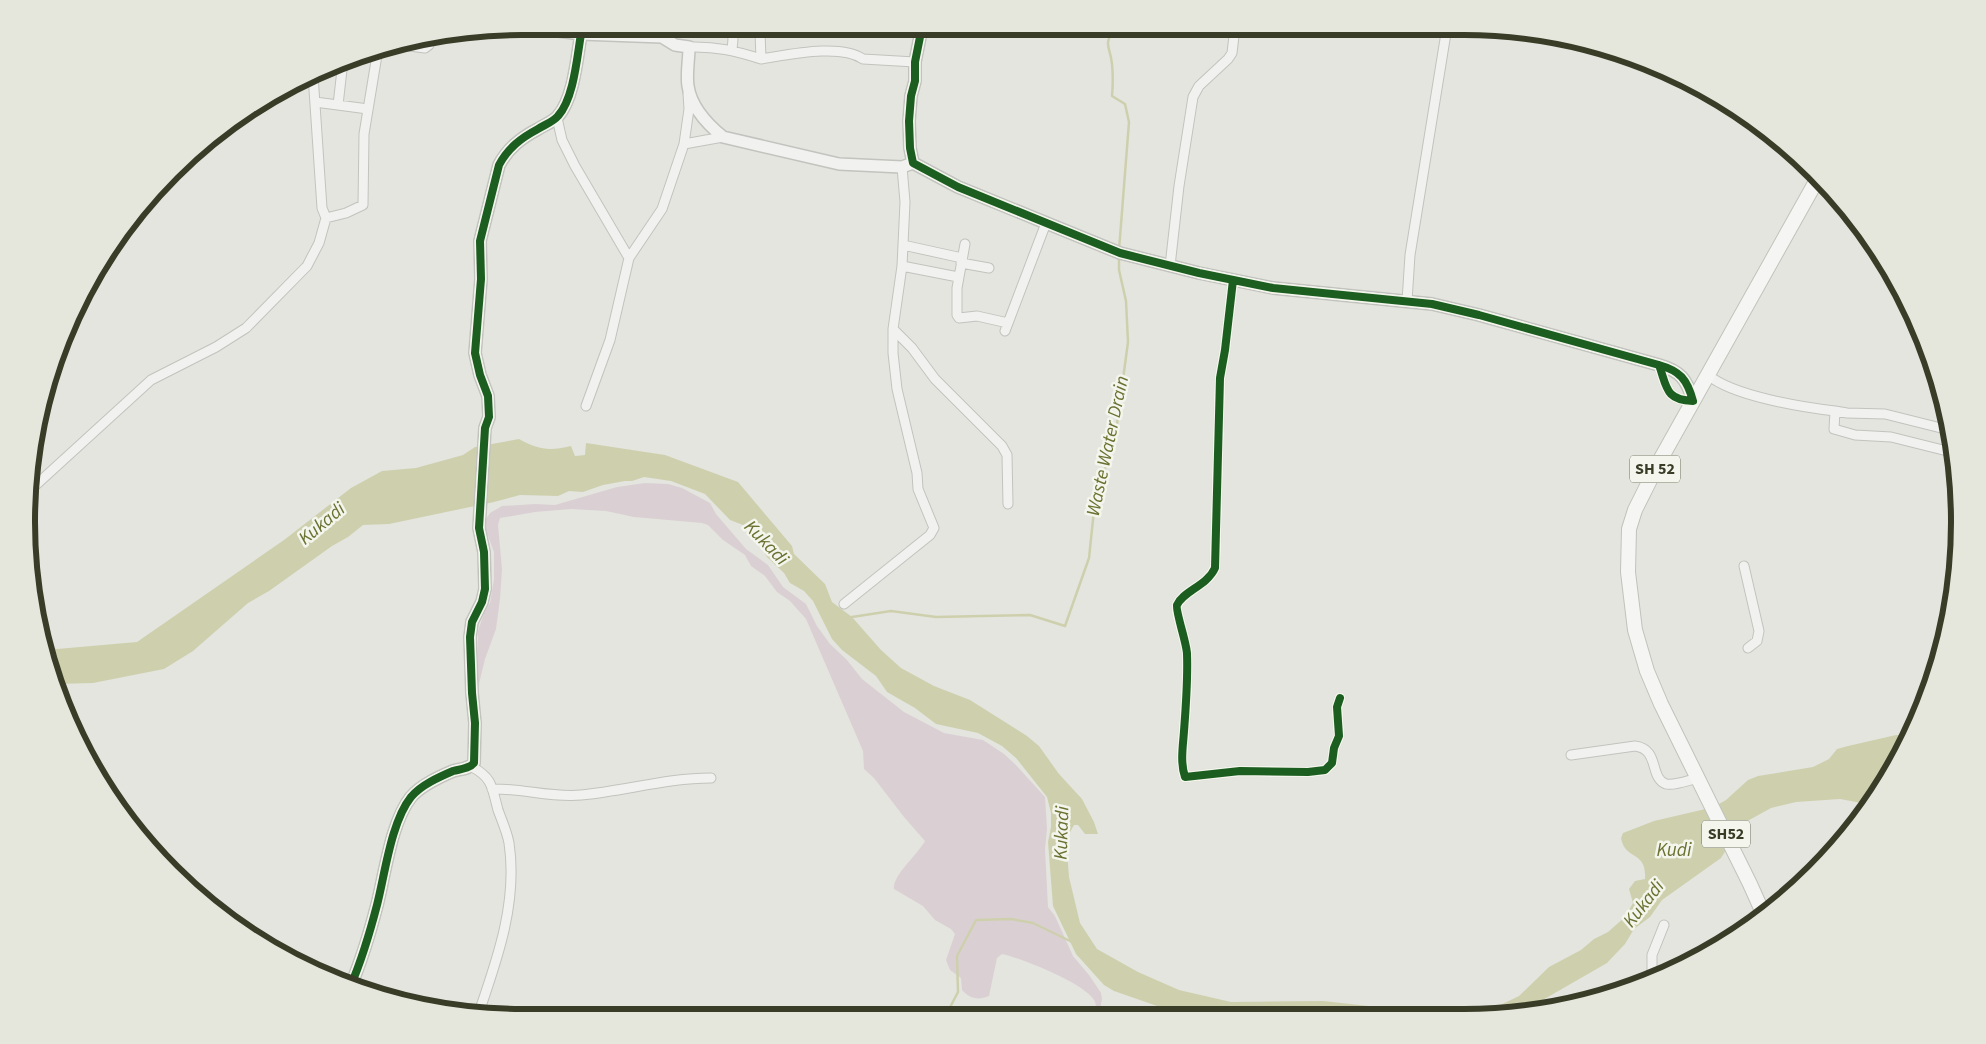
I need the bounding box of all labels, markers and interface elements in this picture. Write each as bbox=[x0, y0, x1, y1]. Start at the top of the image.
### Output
water label: Waste Water Drain bbox=[1080, 373, 1136, 519]
road number: SH 52 bbox=[1630, 456, 1680, 482]
water label: Kukadi bbox=[293, 496, 352, 552]
water label: Kukadi bbox=[738, 514, 795, 572]
water label: Kukadi bbox=[1048, 805, 1076, 860]
road number: SH52 bbox=[1702, 821, 1750, 848]
water label: Kudi bbox=[1657, 837, 1692, 864]
water label: Kukadi bbox=[1617, 874, 1671, 933]

